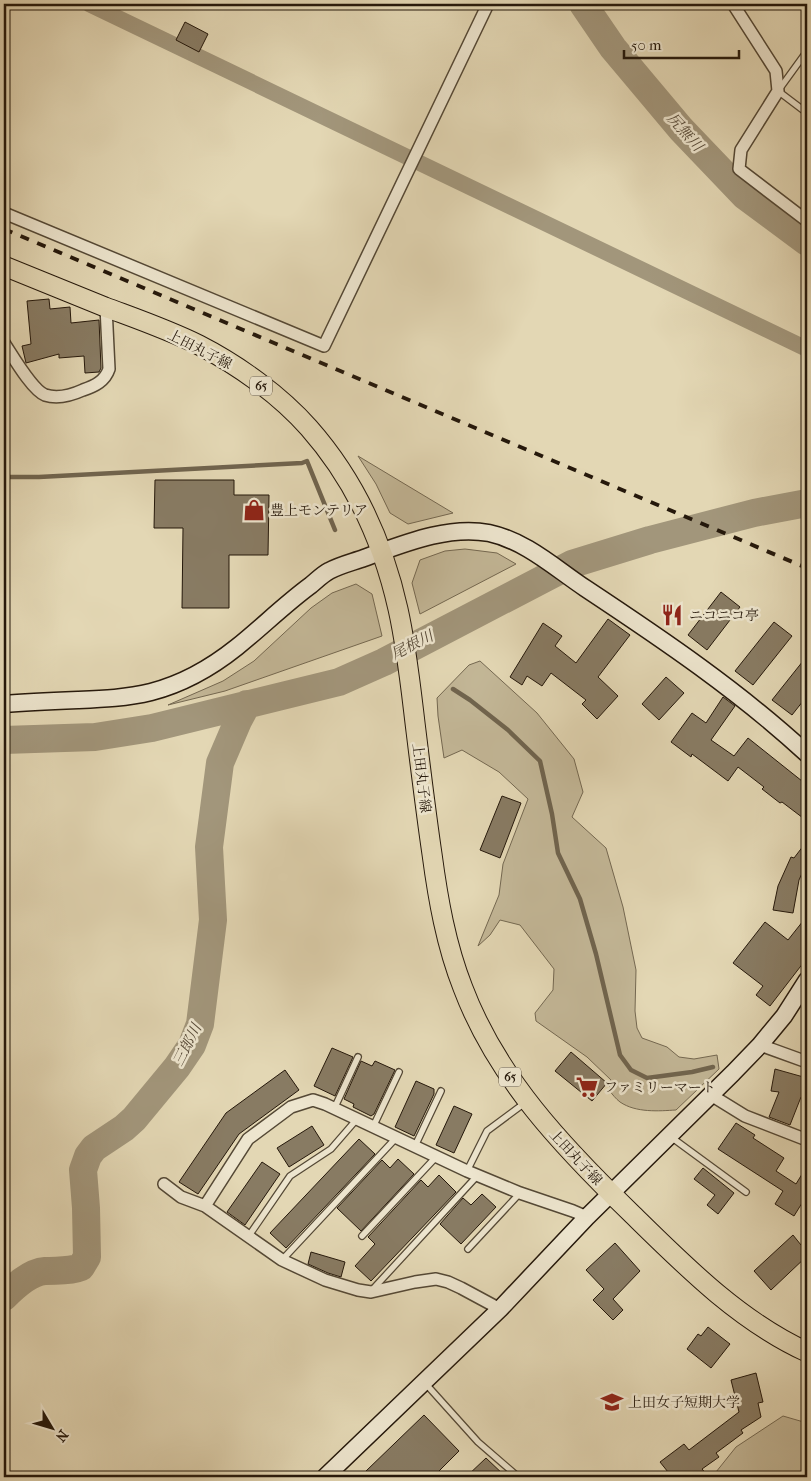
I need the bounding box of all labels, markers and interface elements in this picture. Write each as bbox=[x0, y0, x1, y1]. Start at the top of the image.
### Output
scale bar bbox=[624, 28, 738, 60]
text: 50 m bbox=[631, 36, 662, 54]
water label: 尻無川 bbox=[663, 109, 708, 156]
street label: 上田丸子線 bbox=[165, 326, 235, 373]
road number: 65 bbox=[250, 376, 272, 396]
shop icon: 豊上モンテリア bbox=[241, 497, 267, 523]
place label: 豊上モンテリア bbox=[270, 502, 368, 519]
restaurant icon: ニコニコ亭 bbox=[659, 602, 685, 628]
place label: ニコニコ亭 bbox=[689, 607, 759, 624]
water label: 尾根川 bbox=[388, 626, 438, 663]
street label: 上田丸子線 bbox=[409, 742, 434, 814]
water label: 三郎川 bbox=[169, 1019, 206, 1069]
road number: 65 bbox=[499, 1068, 521, 1086]
supermarket icon: ファミリーマート bbox=[574, 1074, 600, 1100]
place label: ファミリーマート bbox=[604, 1079, 716, 1096]
street label: 上田丸子線 bbox=[546, 1126, 606, 1189]
school or university icon: 上田女子短期大学 bbox=[599, 1389, 625, 1415]
place label: 上田女子短期大学 bbox=[628, 1394, 740, 1411]
north arrow bbox=[28, 1404, 78, 1454]
text: N bbox=[52, 1426, 72, 1445]

